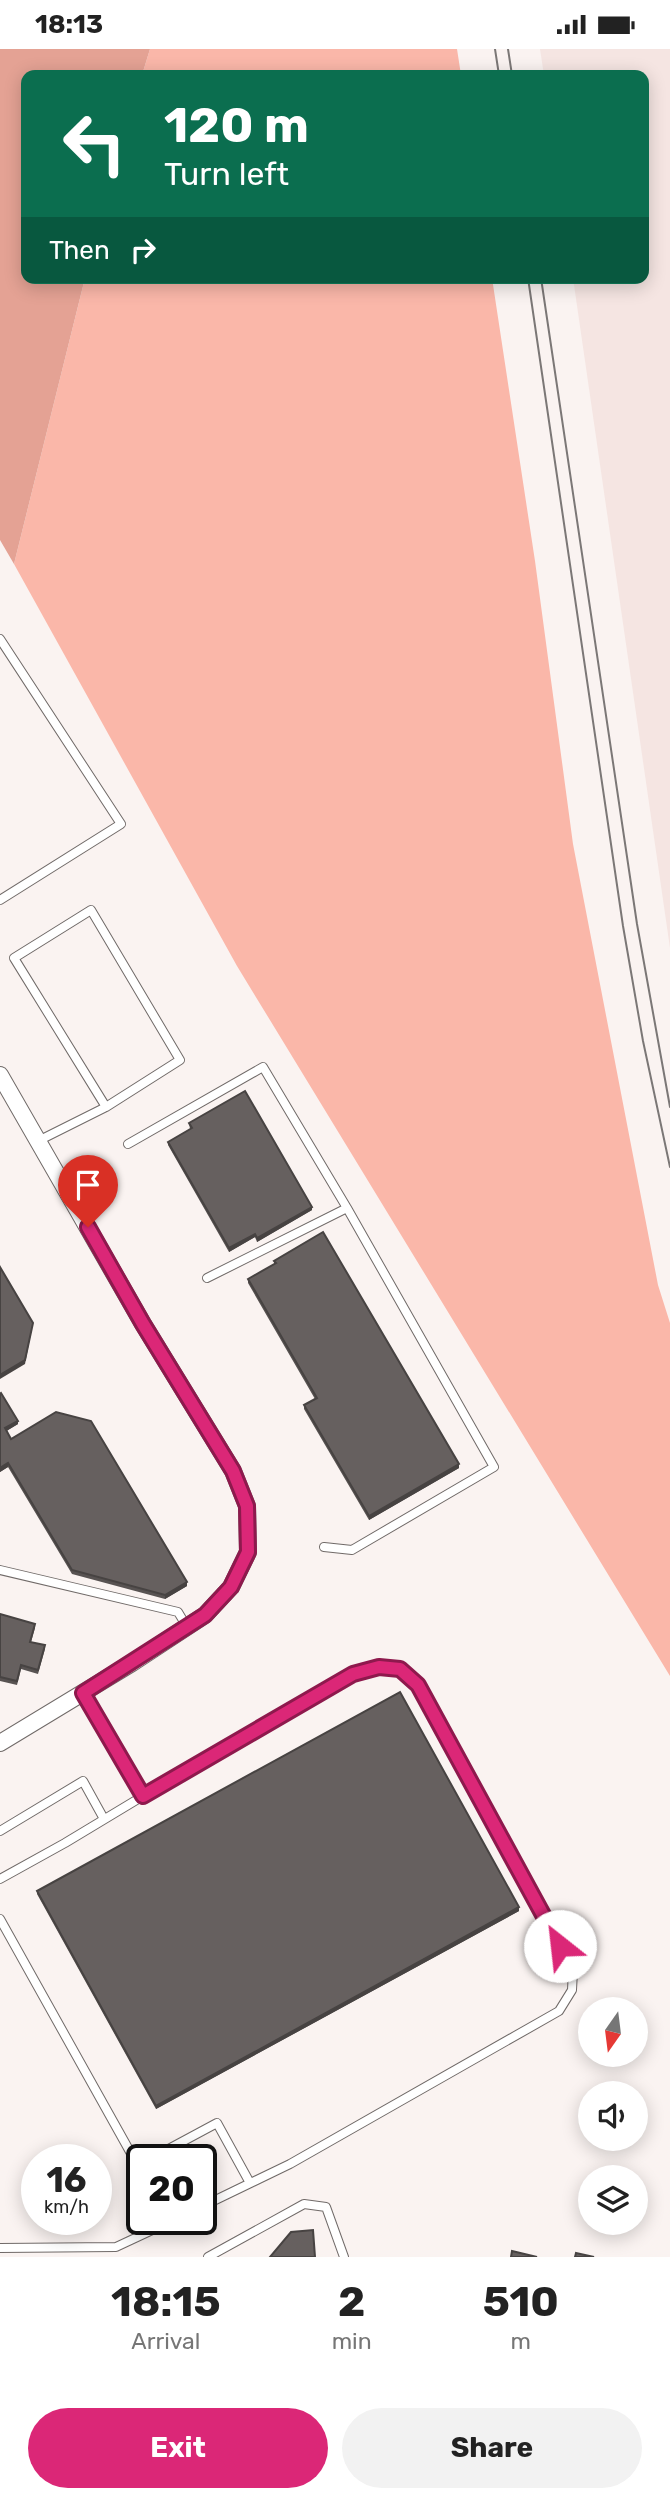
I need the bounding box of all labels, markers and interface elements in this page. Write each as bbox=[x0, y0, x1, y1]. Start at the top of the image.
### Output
text: 18:13 bbox=[35, 9, 103, 40]
text: 120 m bbox=[164, 96, 309, 154]
icon: left bbox=[49, 98, 140, 189]
text: Turn left bbox=[164, 155, 289, 193]
icon: right bbox=[124, 231, 162, 269]
text: Then bbox=[49, 235, 110, 266]
pin bbox=[58, 1155, 118, 1227]
icon: arrive bbox=[69, 1166, 107, 1204]
position arrow bbox=[523, 1909, 597, 1983]
north arrow bbox=[578, 1997, 648, 2067]
map controls bbox=[578, 1997, 648, 2235]
button: sound bbox=[578, 2081, 648, 2151]
speed limit sign: 20 bbox=[126, 2144, 217, 2235]
text: 16 bbox=[46, 2159, 87, 2201]
button: layers bbox=[578, 2165, 648, 2235]
text: km/h bbox=[44, 2196, 89, 2218]
text: 18:15 bbox=[111, 2277, 221, 2327]
text: 2 bbox=[338, 2277, 365, 2327]
text: 510 bbox=[483, 2277, 559, 2327]
text: Arrival bbox=[131, 2327, 200, 2355]
text: min bbox=[332, 2327, 372, 2355]
text: m bbox=[511, 2327, 531, 2355]
button: Exit bbox=[28, 2408, 328, 2488]
button: Share bbox=[342, 2408, 642, 2488]

